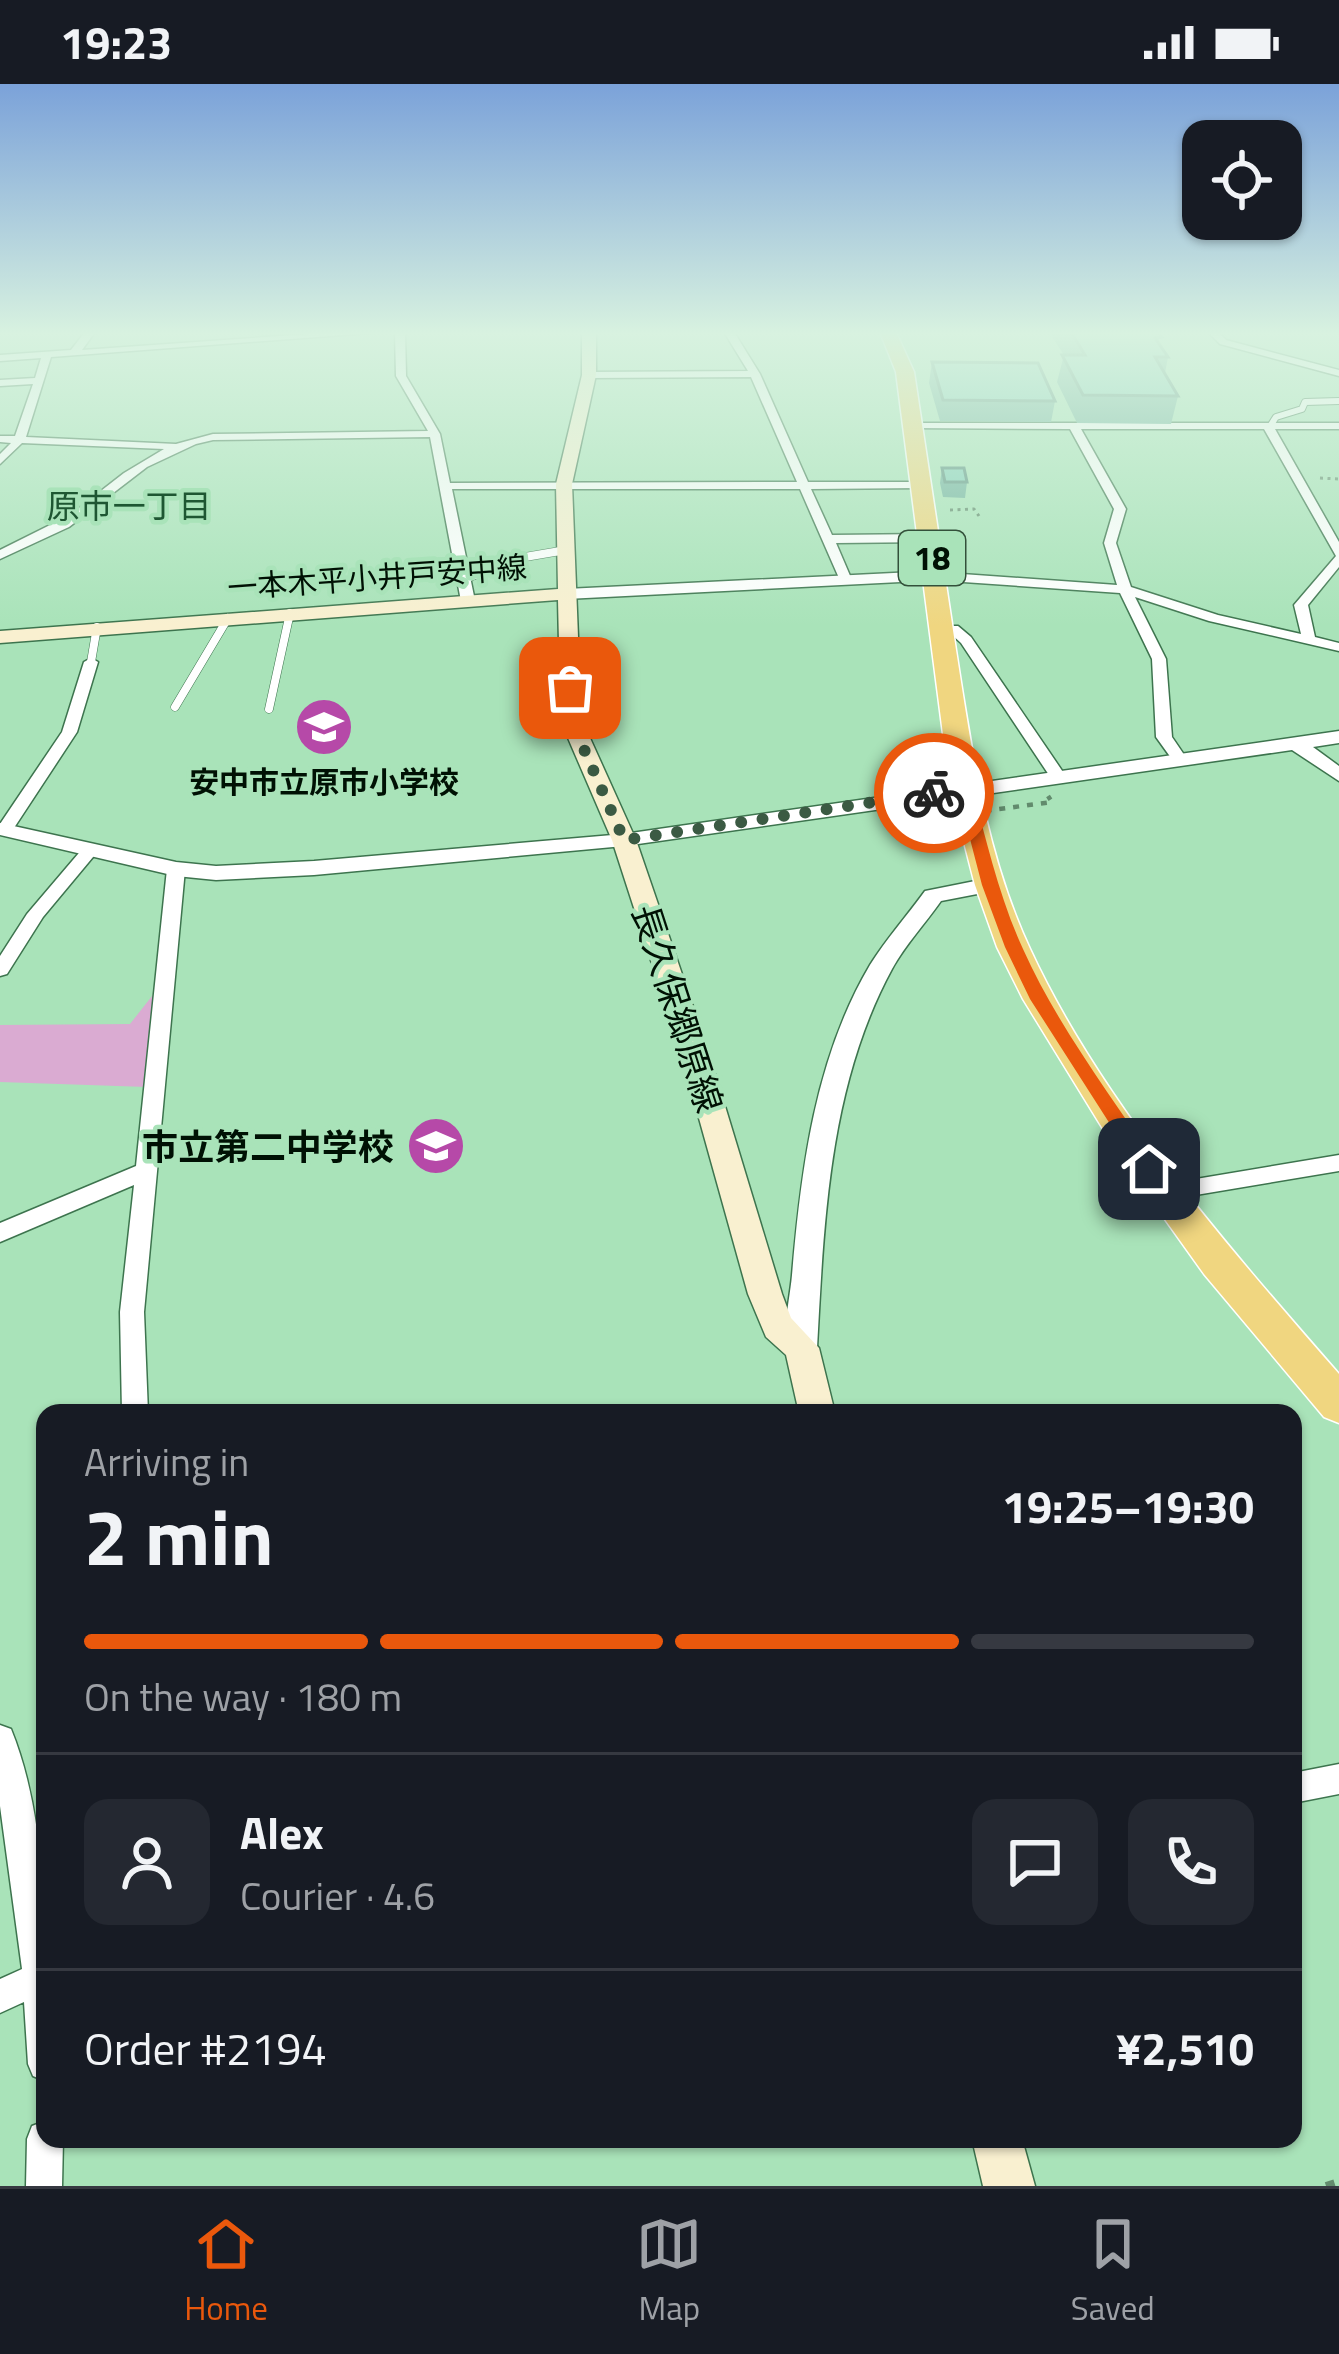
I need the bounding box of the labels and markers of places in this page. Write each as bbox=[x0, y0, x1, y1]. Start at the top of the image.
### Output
pin bbox=[519, 637, 621, 739]
school or university icon: 安中市立原市小学校 bbox=[293, 696, 355, 758]
place label: 安中市立原市小学校 bbox=[189, 759, 459, 805]
school or university icon: 市立第二中学校 bbox=[405, 1115, 467, 1177]
pin bbox=[1098, 1118, 1200, 1220]
place label: 市立第二中学校 bbox=[142, 1119, 394, 1174]

